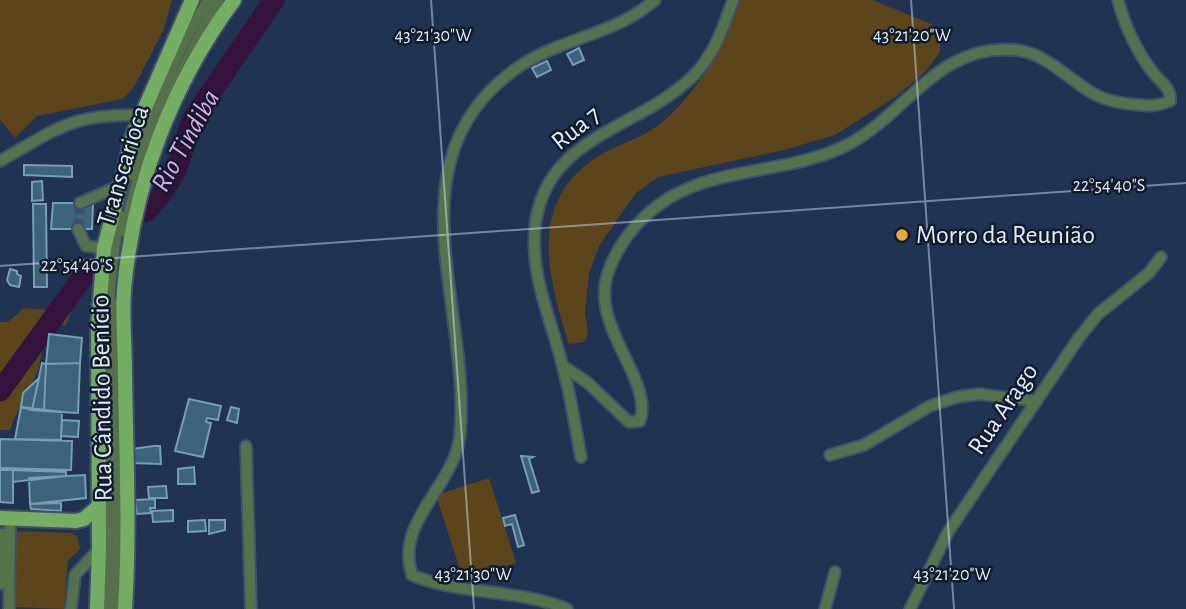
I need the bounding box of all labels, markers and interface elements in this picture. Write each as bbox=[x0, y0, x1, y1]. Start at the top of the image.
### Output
text: 43°21'30"W bbox=[394, 27, 472, 45]
text: 43°21'20"W bbox=[873, 27, 951, 45]
water label: Rio Tindiba bbox=[147, 85, 225, 197]
street label: Rua 7 bbox=[547, 101, 606, 155]
street label: Transcarioca bbox=[92, 103, 154, 229]
text: 22°54'40"S bbox=[1073, 177, 1145, 195]
place label: Morro da Reunião bbox=[916, 222, 1095, 248]
marker: Morro da Reunião bbox=[894, 227, 910, 243]
text: 22°54'40"S bbox=[41, 257, 113, 275]
street label: Rua Cândido Benício bbox=[87, 294, 117, 502]
street label: Rua Arago bbox=[963, 359, 1043, 459]
text: 43°21'30"W bbox=[434, 566, 512, 584]
text: 43°21'20"W bbox=[913, 566, 991, 584]

